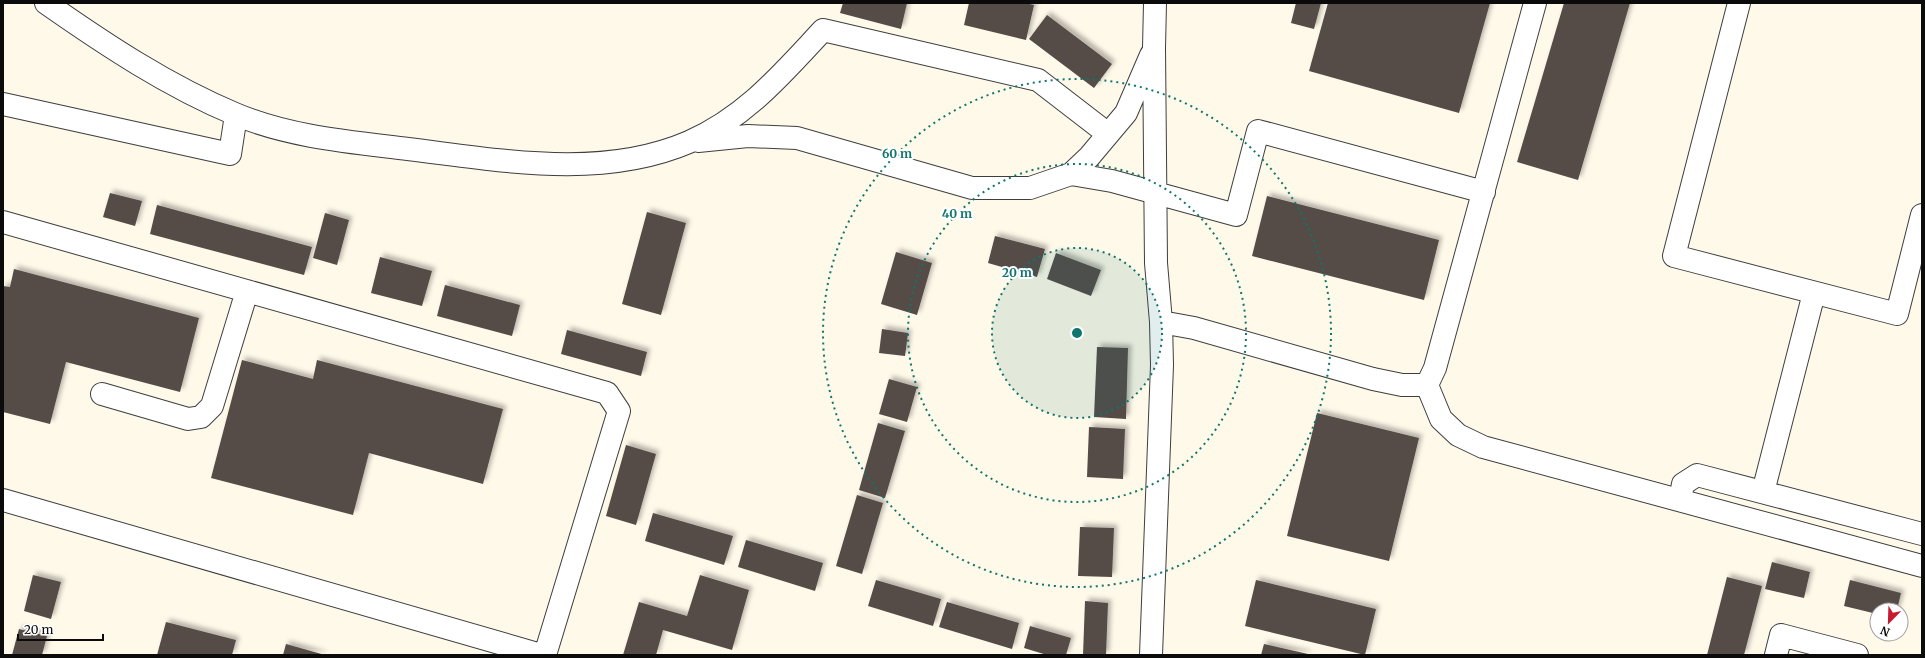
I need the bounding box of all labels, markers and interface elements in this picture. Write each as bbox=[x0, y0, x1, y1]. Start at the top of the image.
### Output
text: 60 m bbox=[882, 146, 912, 161]
text: 40 m bbox=[942, 206, 972, 221]
text: 20 m bbox=[1002, 265, 1032, 280]
centre of rings bbox=[1070, 326, 1084, 340]
north arrow bbox=[1869, 602, 1909, 642]
scale bar bbox=[18, 616, 103, 642]
text: 20 m bbox=[24, 622, 53, 637]
text: N bbox=[1878, 623, 1892, 639]

